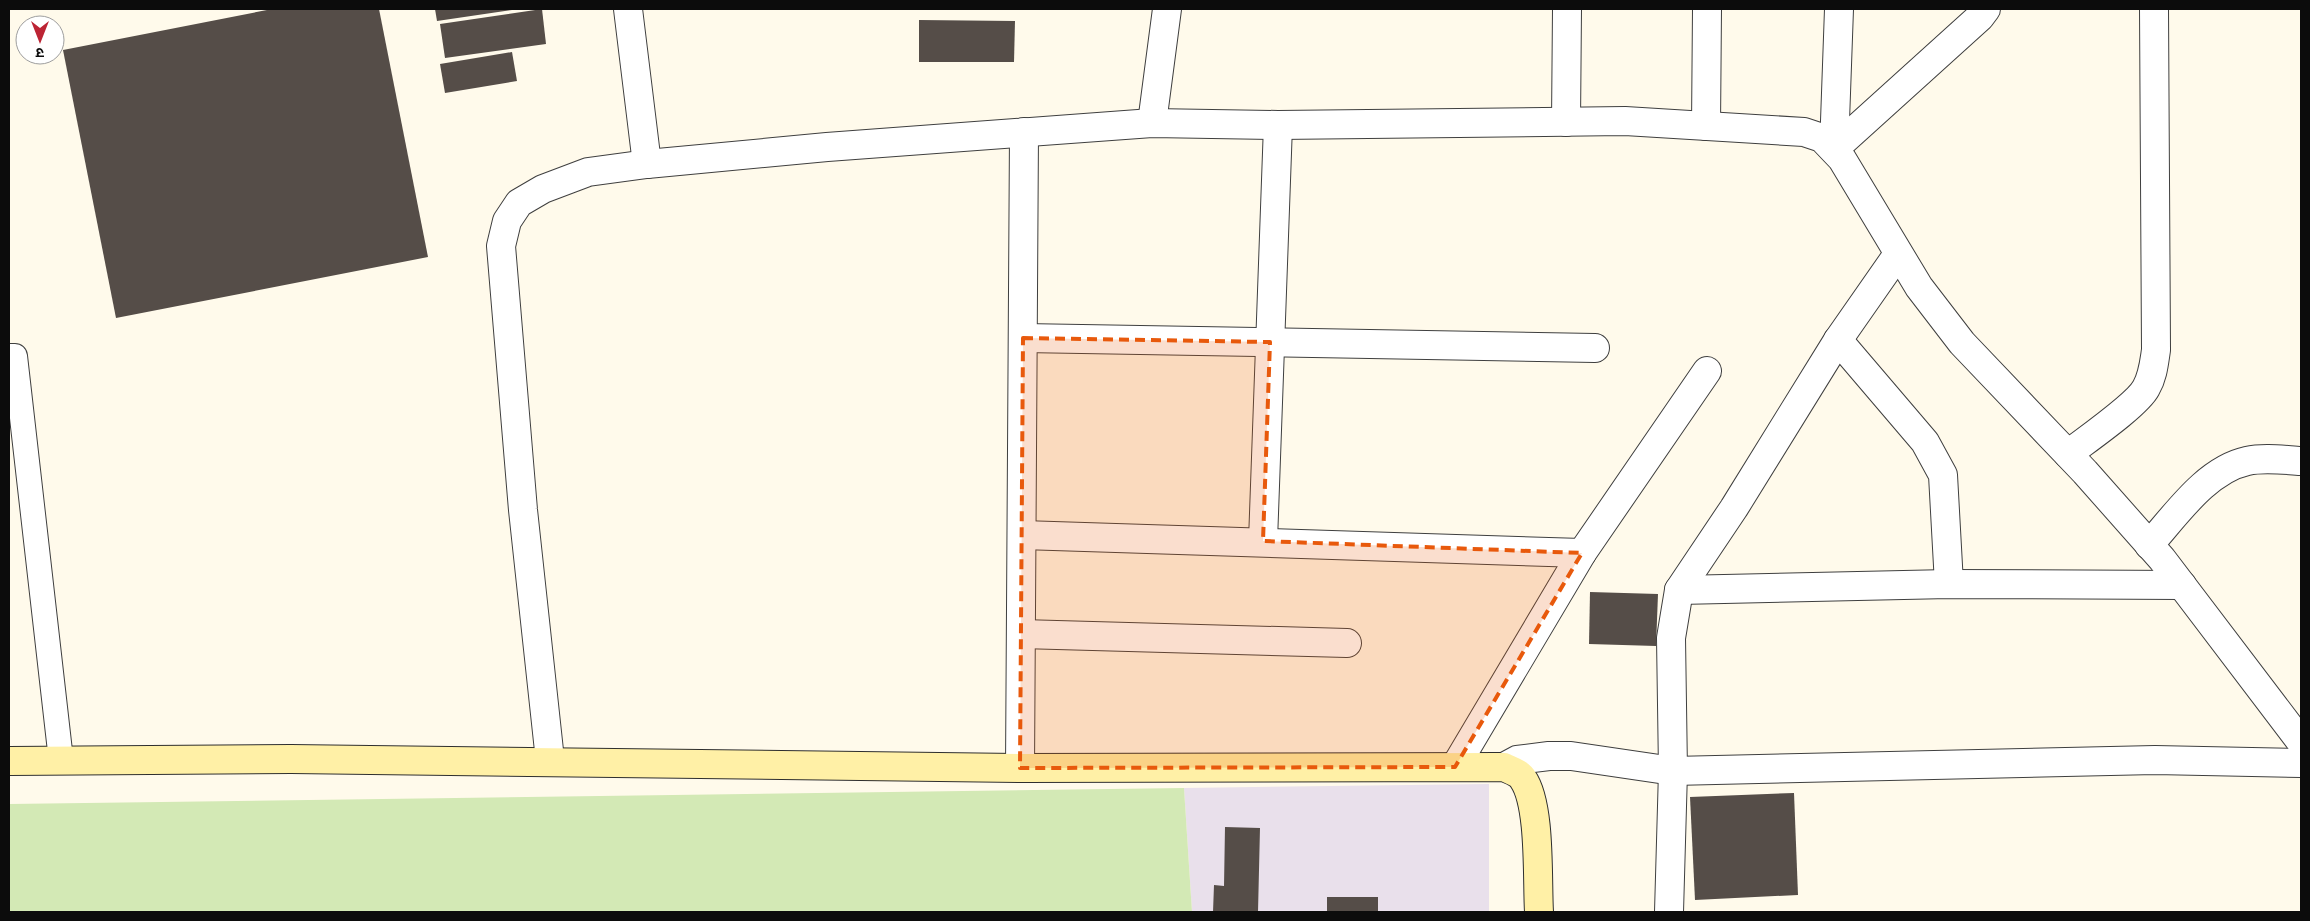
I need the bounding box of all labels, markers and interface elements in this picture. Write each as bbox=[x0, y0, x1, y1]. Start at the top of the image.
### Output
north arrow bbox=[15, 15, 65, 65]
text: उ bbox=[35, 45, 44, 60]

